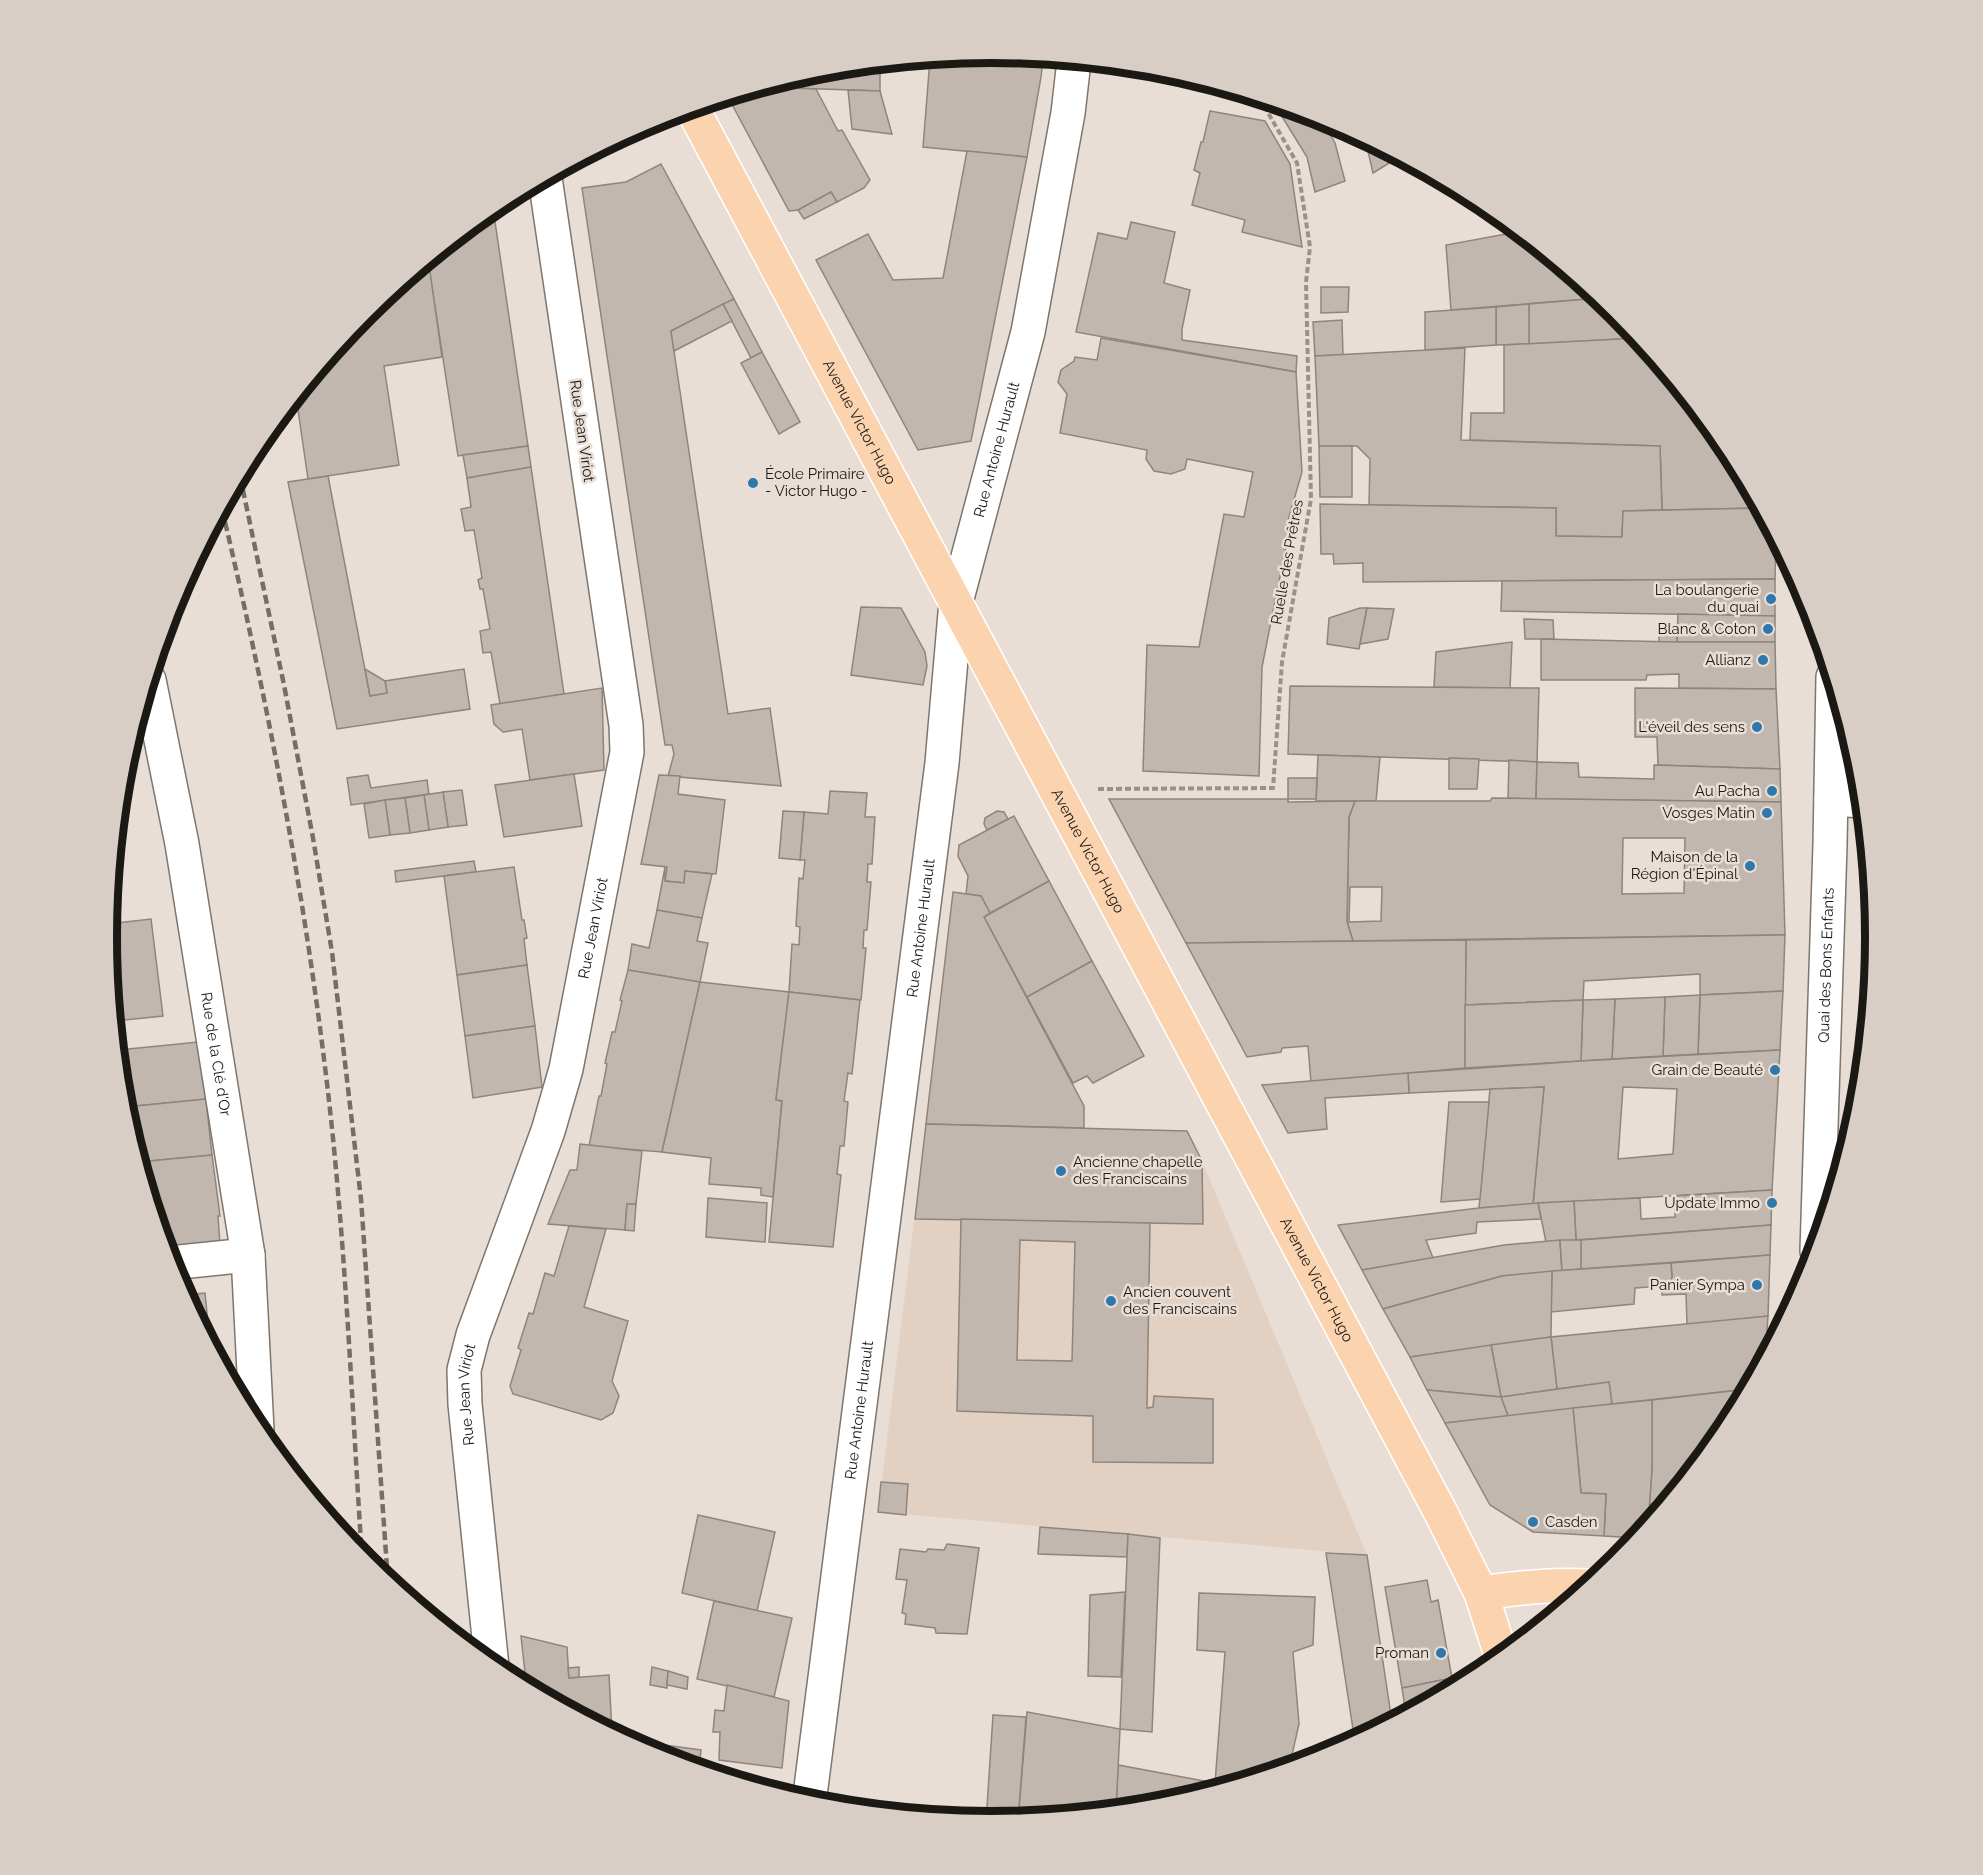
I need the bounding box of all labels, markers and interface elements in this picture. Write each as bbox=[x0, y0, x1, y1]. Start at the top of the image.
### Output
street label: Avenue Victor Hugo bbox=[819, 357, 900, 488]
street label: Rue Jean Viriot bbox=[566, 379, 598, 483]
street label: Rue Antoine Hurault bbox=[970, 380, 1023, 519]
place label: École Primaire - Victor Hugo - bbox=[765, 465, 867, 500]
marker: École Primaire - Victor Hugo - bbox=[746, 476, 760, 490]
street label: Ruelle des Prêtres bbox=[1267, 498, 1307, 626]
place label: La boulangerie du quai bbox=[1655, 581, 1759, 616]
marker: La boulangerie du quai bbox=[1764, 592, 1778, 606]
place label: Blanc & Coton bbox=[1657, 620, 1756, 638]
marker: Blanc & Coton bbox=[1761, 622, 1775, 636]
place label: Allianz bbox=[1705, 651, 1751, 669]
marker: Allianz bbox=[1756, 653, 1770, 667]
place label: L'éveil des sens bbox=[1638, 718, 1745, 736]
marker: L'éveil des sens bbox=[1750, 720, 1764, 734]
place label: Au Pacha bbox=[1695, 782, 1760, 800]
marker: Au Pacha bbox=[1765, 784, 1779, 798]
street label: Avenue Victor Hugo bbox=[1048, 786, 1129, 916]
place label: Vosges Matin bbox=[1662, 804, 1755, 822]
marker: Vosges Matin bbox=[1760, 806, 1774, 820]
place label: Maison de la Région d'Épinal bbox=[1631, 848, 1739, 883]
street label: Rue Antoine Hurault bbox=[903, 858, 939, 998]
marker: Maison de la Région d'Épinal bbox=[1743, 859, 1757, 873]
street label: Rue Jean Viriot bbox=[575, 876, 612, 980]
street label: Quai des Bons Enfants bbox=[1815, 887, 1838, 1043]
street label: Rue de la Clé d'Or bbox=[197, 991, 235, 1118]
place label: Grain de Beauté bbox=[1651, 1061, 1763, 1079]
marker: Grain de Beauté bbox=[1768, 1063, 1782, 1077]
place label: Ancienne chapelle des Franciscains bbox=[1073, 1153, 1203, 1188]
marker: Ancienne chapelle des Franciscains bbox=[1054, 1164, 1068, 1178]
place label: Update Immo bbox=[1664, 1194, 1760, 1212]
marker: Update Immo bbox=[1765, 1196, 1779, 1210]
street label: Avenue Victor Hugo bbox=[1276, 1215, 1357, 1345]
place label: Panier Sympa bbox=[1650, 1276, 1745, 1294]
marker: Panier Sympa bbox=[1750, 1278, 1764, 1292]
place label: Ancien couvent des Franciscains bbox=[1123, 1283, 1237, 1318]
marker: Ancien couvent des Franciscains bbox=[1104, 1294, 1118, 1308]
street label: Rue Antoine Hurault bbox=[841, 1340, 877, 1481]
street label: Rue Jean Viriot bbox=[455, 1342, 479, 1447]
place label: Casden bbox=[1545, 1513, 1598, 1531]
marker: Casden bbox=[1526, 1515, 1540, 1529]
place label: Proman bbox=[1375, 1644, 1429, 1662]
marker: Proman bbox=[1434, 1646, 1448, 1660]

